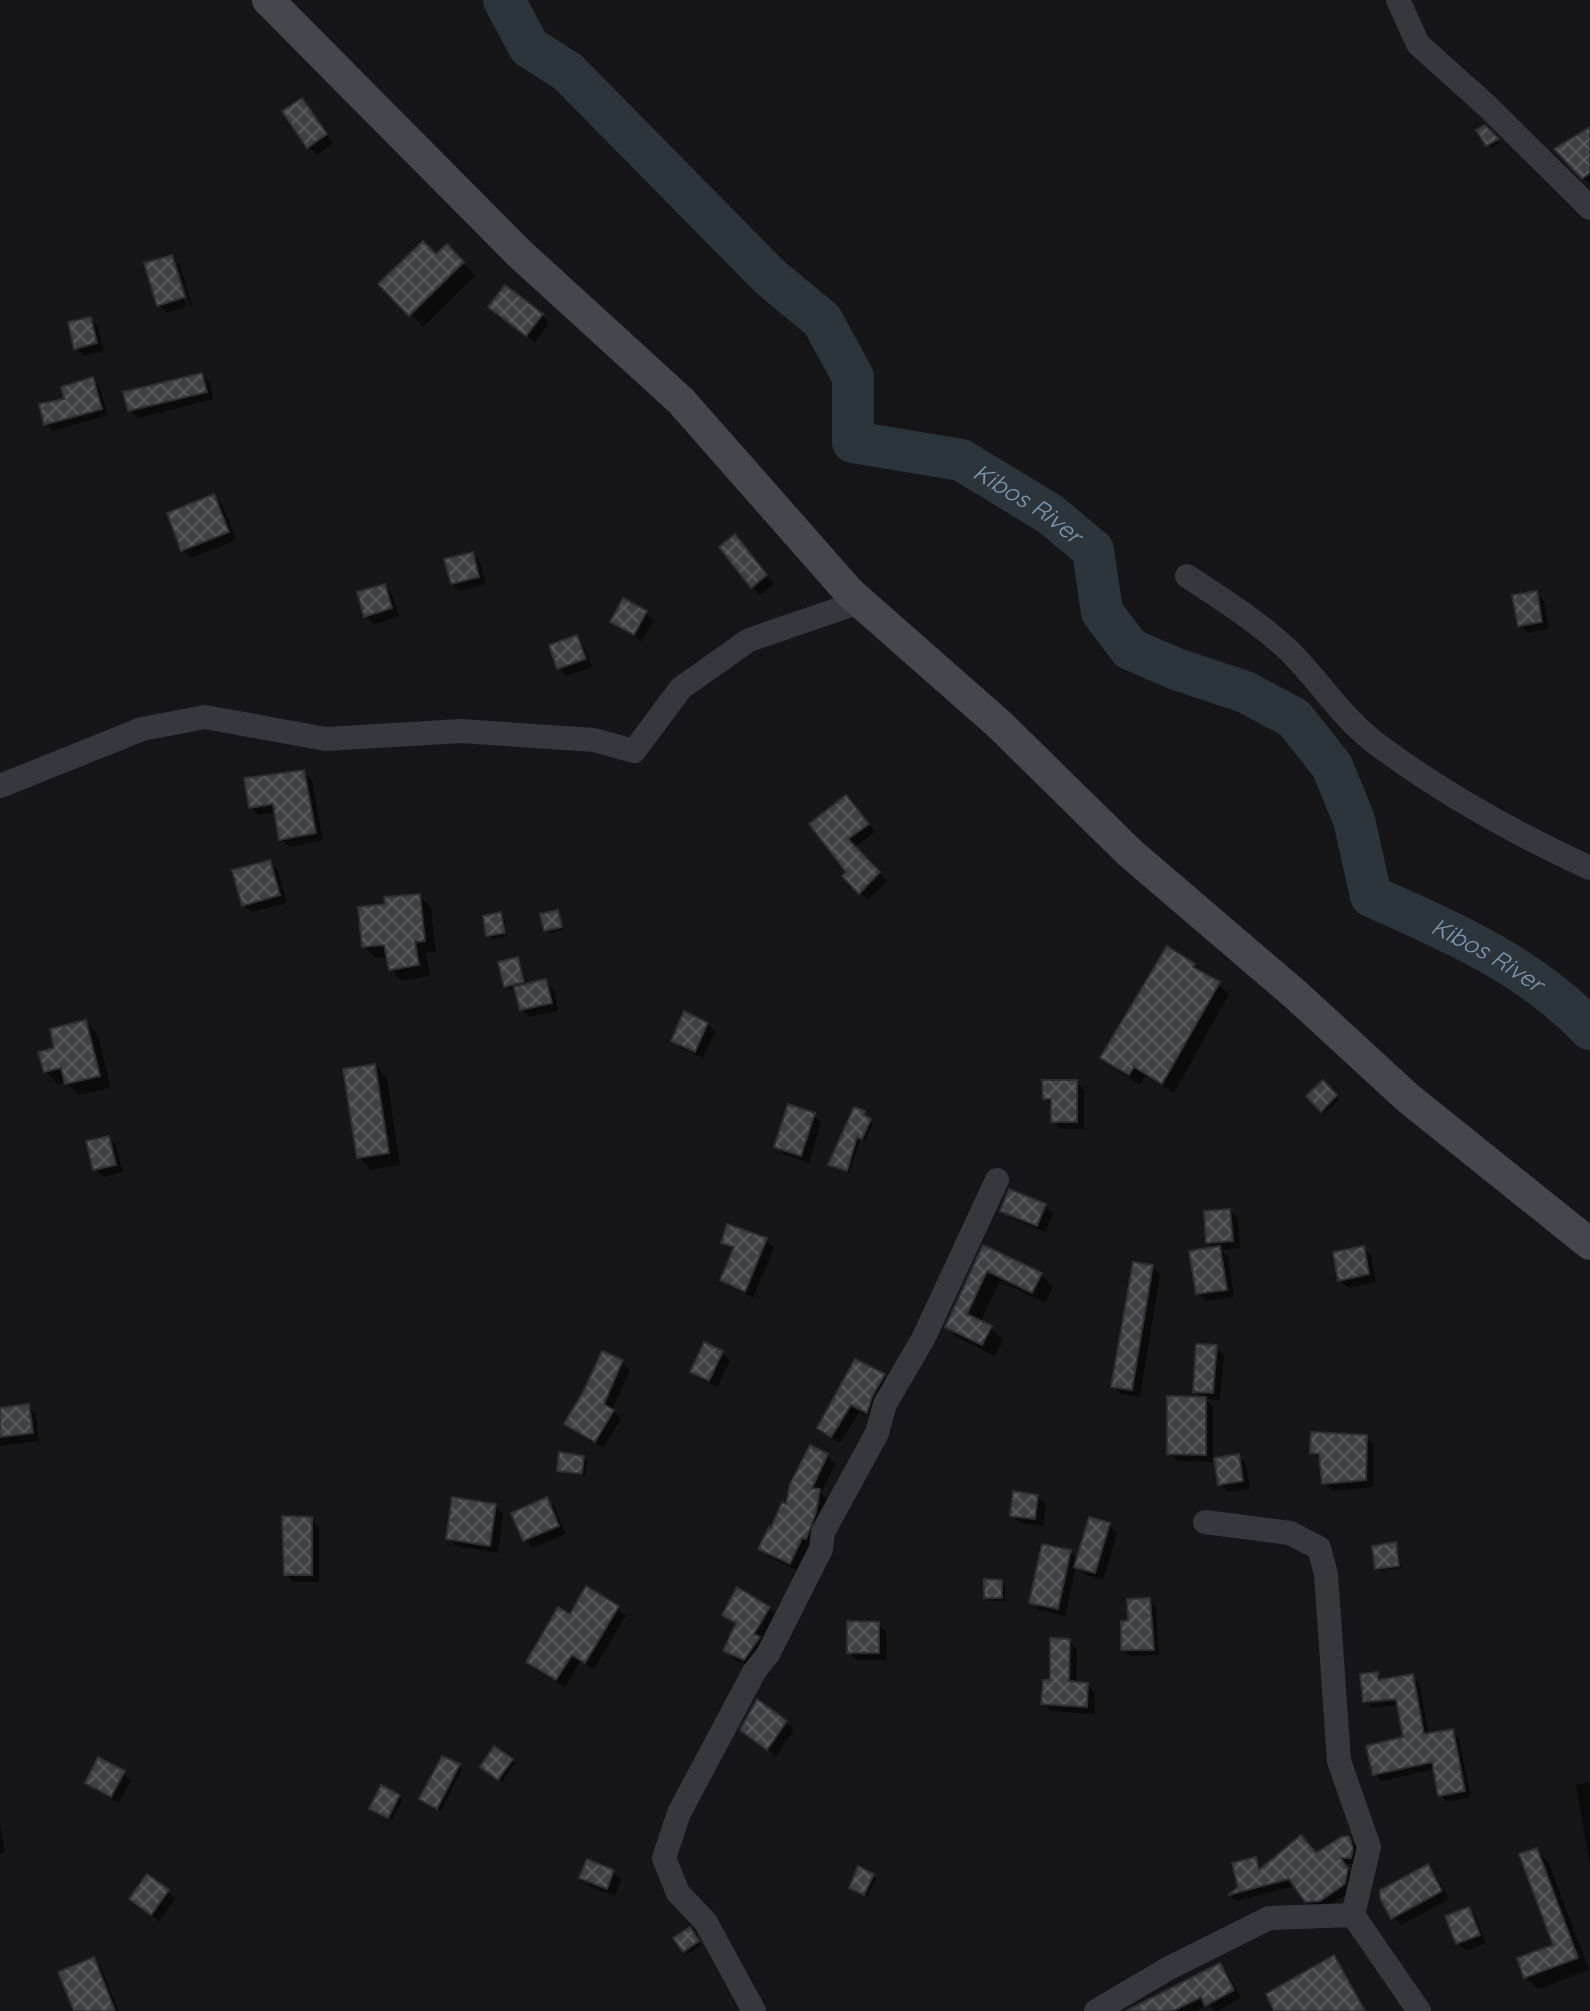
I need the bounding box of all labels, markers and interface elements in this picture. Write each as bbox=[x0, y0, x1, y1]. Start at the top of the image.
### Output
water label: Kibos River bbox=[968, 456, 1091, 552]
water label: Kibos River bbox=[1427, 911, 1552, 1000]

